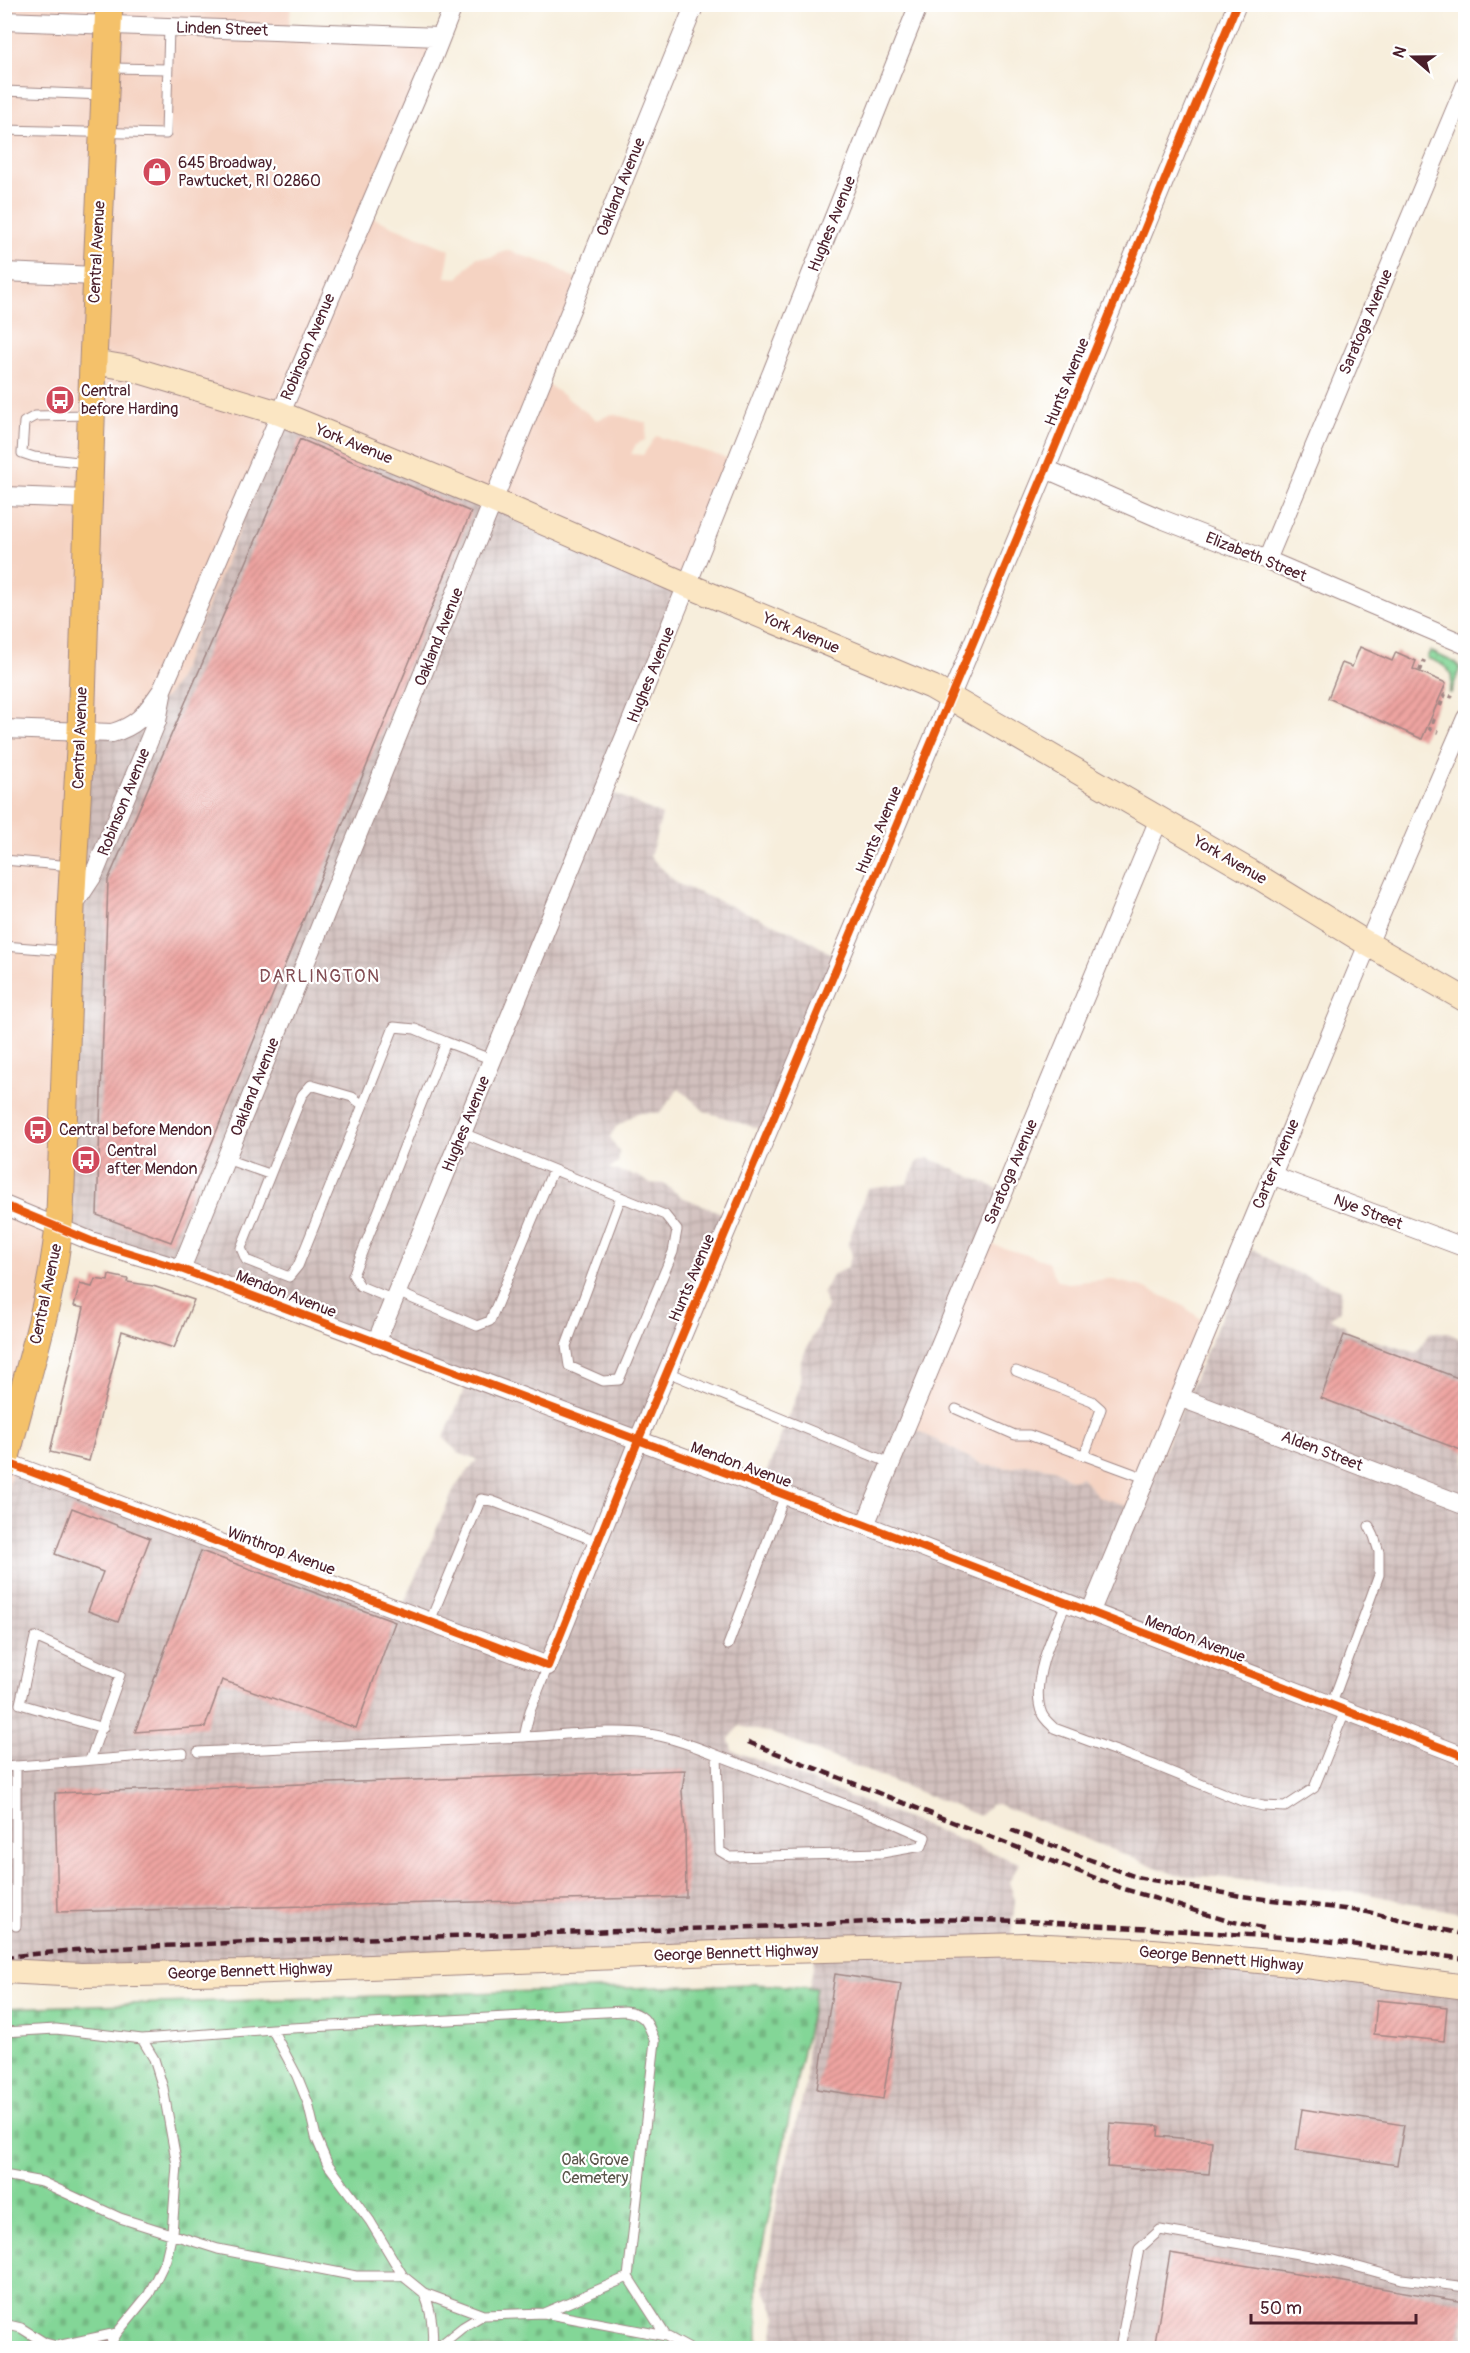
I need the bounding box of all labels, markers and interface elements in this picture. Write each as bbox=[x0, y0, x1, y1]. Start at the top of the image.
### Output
street label: Linden Street bbox=[176, 17, 269, 41]
north arrow bbox=[1383, 27, 1443, 87]
text: N bbox=[1389, 44, 1411, 61]
street label: Oakland Avenue bbox=[592, 135, 650, 239]
place label: 645 Broadway, Pawtucket, RI 02860 bbox=[178, 153, 321, 191]
shop icon: 645 Broadway, Pawtucket, RI 02860 bbox=[141, 156, 173, 188]
street label: Hughes Avenue bbox=[804, 173, 860, 275]
street label: Central Avenue bbox=[84, 200, 110, 304]
street label: Saratoga Avenue bbox=[1335, 266, 1397, 378]
street label: Robinson Avenue bbox=[276, 290, 340, 404]
street label: Hunts Avenue bbox=[1040, 335, 1094, 429]
place label: Central before Harding bbox=[81, 381, 178, 419]
bus stop icon: Central before Harding bbox=[44, 384, 76, 416]
street label: York Avenue bbox=[312, 419, 396, 469]
street label: Elizabeth Street bbox=[1203, 528, 1310, 587]
street label: Oakland Avenue bbox=[410, 585, 468, 689]
street label: York Avenue bbox=[759, 607, 843, 658]
street label: Hughes Avenue bbox=[623, 624, 679, 726]
street label: Central Avenue bbox=[68, 686, 92, 790]
street label: Robinson Avenue bbox=[93, 745, 155, 859]
street label: Hunts Avenue bbox=[852, 783, 906, 877]
street label: York Avenue bbox=[1189, 830, 1270, 889]
district label: DARLINGTON bbox=[259, 965, 381, 988]
street label: Oakland Avenue bbox=[226, 1035, 284, 1139]
street label: Hughes Avenue bbox=[438, 1073, 494, 1175]
bus stop icon: Central before Mendon bbox=[22, 1114, 54, 1146]
street label: Saratoga Avenue bbox=[980, 1116, 1042, 1228]
street label: Carter Avenue bbox=[1248, 1116, 1304, 1212]
place label: Central before Mendon bbox=[59, 1120, 212, 1140]
place label: Central after Mendon bbox=[107, 1141, 198, 1179]
bus stop icon: Central after Mendon bbox=[70, 1144, 102, 1176]
street label: Nye Street bbox=[1331, 1190, 1406, 1234]
street label: Hunts Avenue bbox=[665, 1231, 719, 1325]
street label: Central Avenue bbox=[26, 1242, 66, 1346]
street label: Mendon Avenue bbox=[233, 1266, 339, 1322]
street label: Alden Street bbox=[1278, 1426, 1366, 1476]
street label: Mendon Avenue bbox=[688, 1438, 794, 1493]
street label: Winthrop Avenue bbox=[224, 1522, 338, 1580]
street label: Mendon Avenue bbox=[1142, 1611, 1248, 1667]
street label: George Bennett Highway bbox=[653, 1940, 819, 1966]
street label: George Bennett Highway bbox=[1138, 1942, 1304, 1976]
street label: George Bennett Highway bbox=[167, 1958, 333, 1984]
park label: Oak Grove Cemetery bbox=[561, 2150, 629, 2188]
scale bar bbox=[1251, 2287, 1416, 2325]
text: 50 m bbox=[1260, 2297, 1302, 2320]

